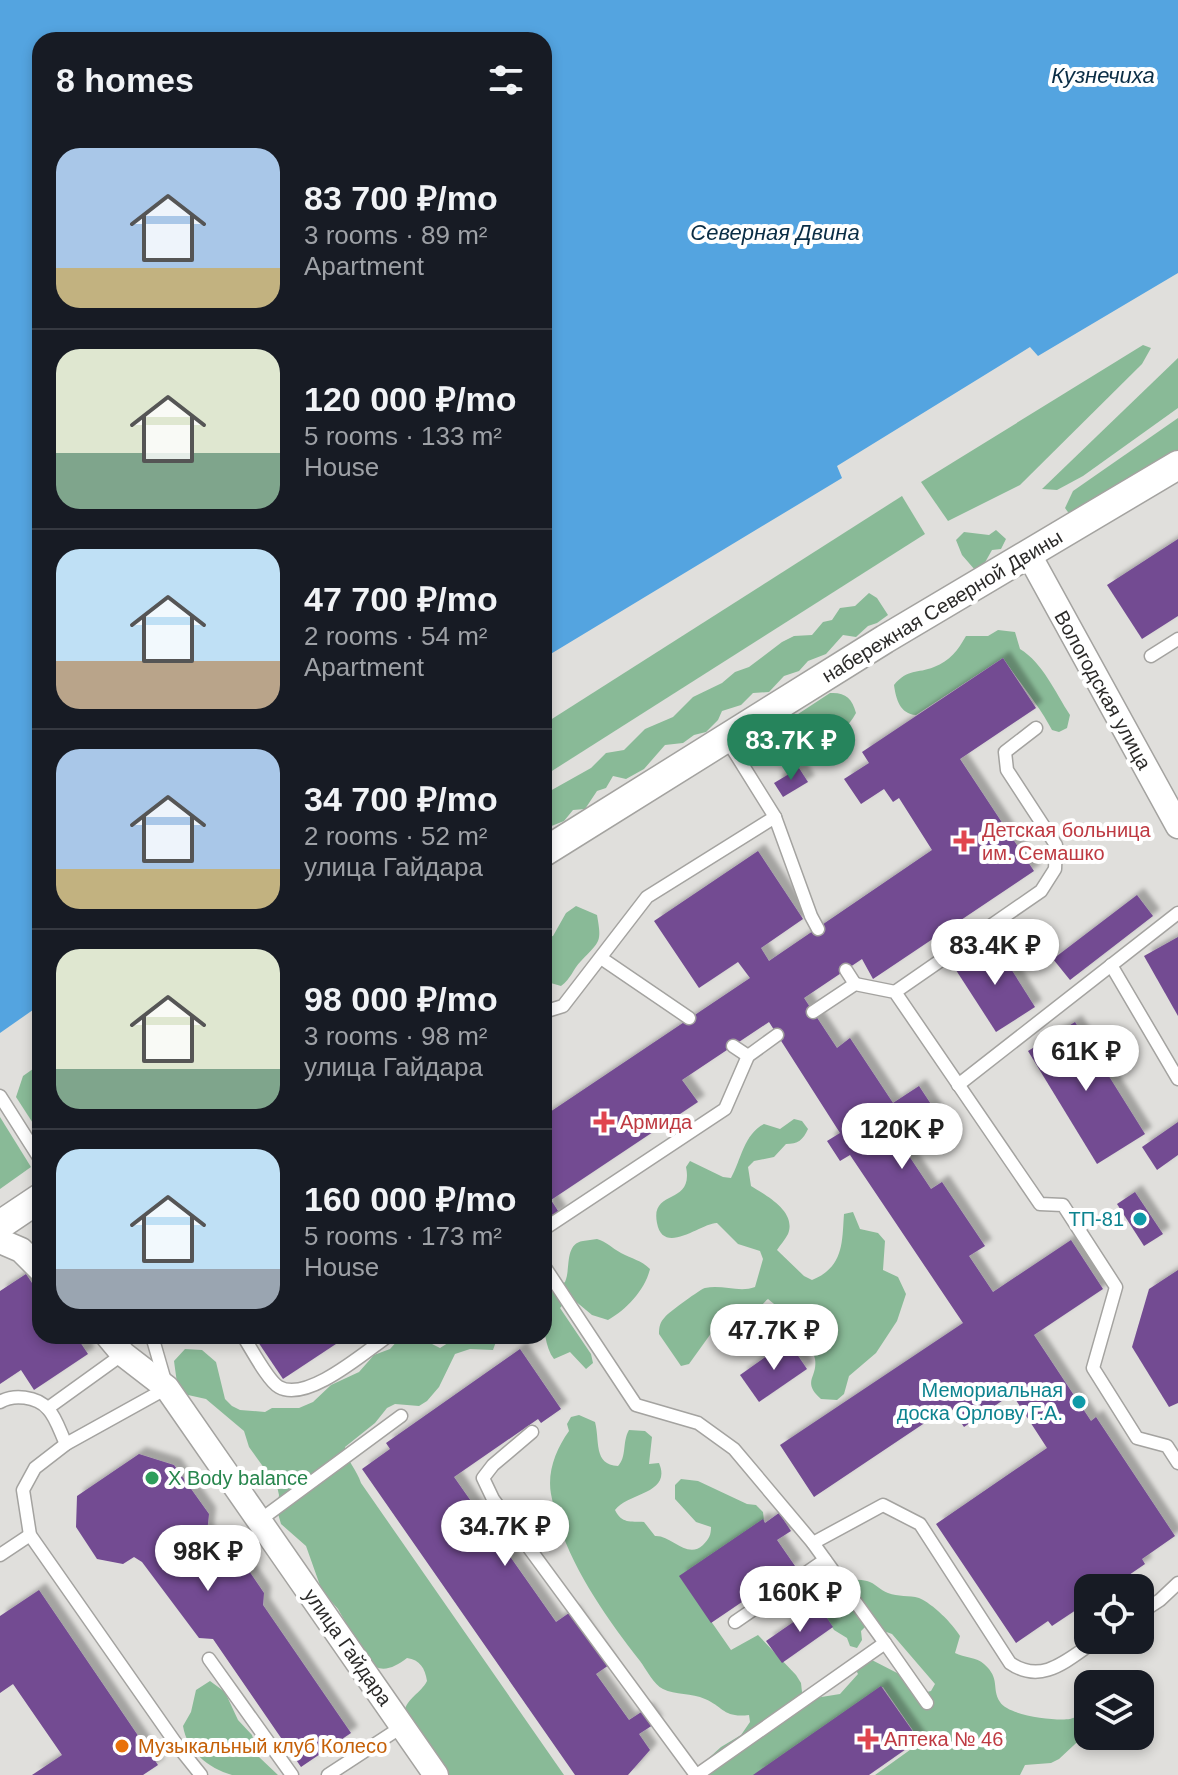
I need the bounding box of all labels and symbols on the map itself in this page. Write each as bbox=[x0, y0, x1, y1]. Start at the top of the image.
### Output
water label: Кузнечиха bbox=[1051, 63, 1155, 88]
water label: Северная Двина bbox=[690, 220, 860, 245]
street label: набережная Северной Двины bbox=[818, 525, 1066, 687]
street label: Вологодская улица bbox=[1050, 607, 1156, 774]
pin: 83.7K ₽ bbox=[717, 714, 865, 782]
place label: Детская больница им. Семашко bbox=[982, 819, 1152, 864]
marker: Детская больница им. Семашко bbox=[953, 830, 975, 852]
pin: 83.4K ₽ bbox=[921, 919, 1069, 987]
pin: 61K ₽ bbox=[1030, 1025, 1142, 1093]
pin: 120K ₽ bbox=[837, 1103, 967, 1171]
place label: Армида bbox=[620, 1111, 693, 1133]
marker: Армида bbox=[595, 1113, 613, 1131]
place label: ТП-81 bbox=[1069, 1208, 1124, 1230]
marker: ТП-81 bbox=[1131, 1210, 1149, 1228]
pin: 47.7K ₽ bbox=[700, 1304, 848, 1372]
place label: Мемориальная доска Орлову Г.А. bbox=[897, 1379, 1063, 1424]
marker: Мемориальная доска Орлову Г.А. bbox=[1070, 1393, 1088, 1411]
place label: X Body balance bbox=[168, 1467, 308, 1489]
marker: X Body balance bbox=[143, 1469, 161, 1487]
pin: 34.7K ₽ bbox=[431, 1500, 579, 1568]
pin: 98K ₽ bbox=[152, 1525, 264, 1593]
pin: 160K ₽ bbox=[735, 1566, 865, 1634]
street label: улица Гайдара bbox=[300, 1584, 397, 1710]
place label: Аптека № 46 bbox=[884, 1728, 1003, 1750]
marker: Аптека № 46 bbox=[859, 1730, 877, 1748]
place label: Музыкальный клуб Колесо bbox=[138, 1735, 387, 1757]
marker: Музыкальный клуб Колесо bbox=[113, 1737, 131, 1755]

